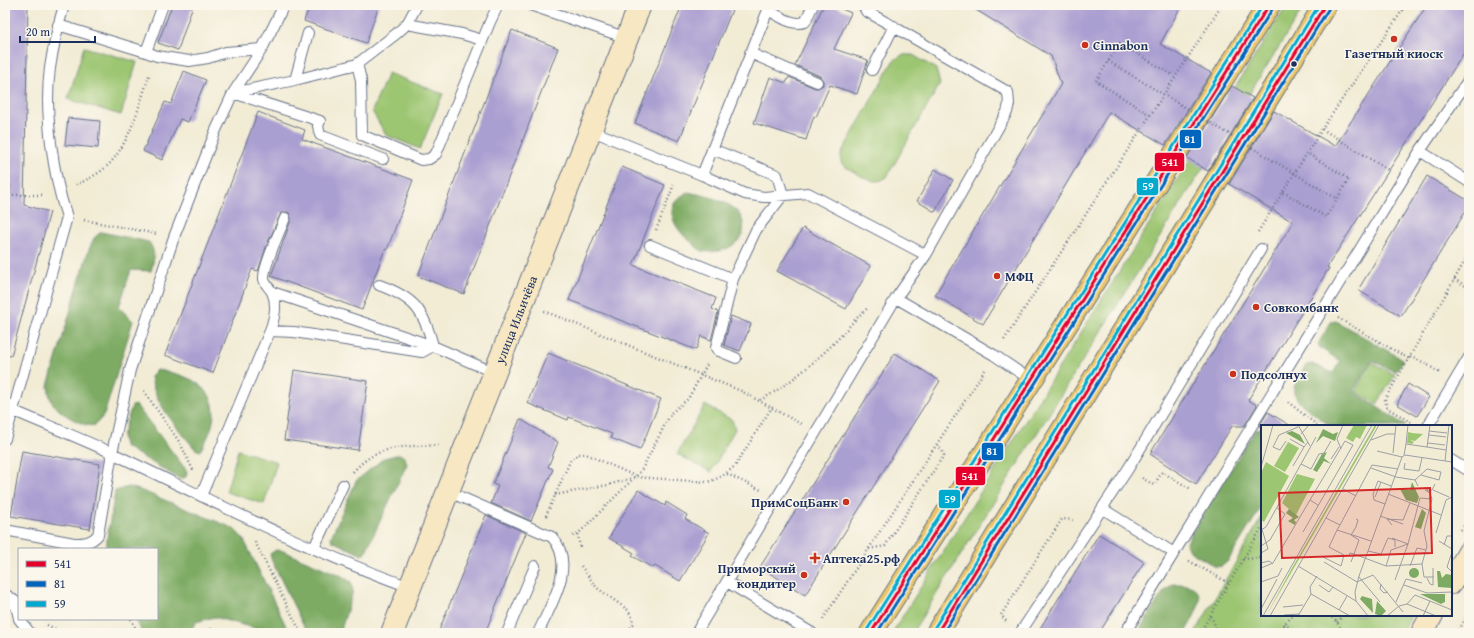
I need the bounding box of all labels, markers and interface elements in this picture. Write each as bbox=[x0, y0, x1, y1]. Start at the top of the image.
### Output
scale bar bbox=[20, 18, 95, 44]
text: 20 m bbox=[26, 23, 50, 40]
marker: Газетный киоск bbox=[1389, 34, 1399, 44]
place label: Cinnabon bbox=[1093, 36, 1148, 55]
marker: Cinnabon bbox=[1080, 40, 1090, 50]
place label: Газетный киоск bbox=[1345, 44, 1443, 63]
unlabelled marker bbox=[1289, 59, 1299, 69]
line badge: 81 bbox=[1179, 129, 1202, 149]
text: 81 bbox=[1184, 131, 1196, 147]
line badge: 541 bbox=[1154, 152, 1185, 172]
text: 541 bbox=[1161, 154, 1179, 170]
line badge: 59 bbox=[1136, 177, 1159, 196]
text: 59 bbox=[1142, 178, 1154, 194]
place label: МФЦ bbox=[1005, 267, 1034, 286]
marker: МФЦ bbox=[992, 271, 1002, 281]
street label: улица Ильичёва bbox=[489, 272, 542, 367]
place label: Совкомбанк bbox=[1264, 298, 1339, 317]
marker: Совкомбанк bbox=[1251, 302, 1261, 312]
place label: Подсолнух bbox=[1241, 365, 1307, 384]
marker: Подсолнух bbox=[1228, 369, 1238, 379]
inset map bbox=[1261, 425, 1452, 616]
line badge: 81 bbox=[981, 442, 1004, 461]
text: 81 bbox=[986, 443, 998, 459]
line badge: 541 bbox=[955, 466, 986, 486]
text: 541 bbox=[961, 468, 979, 484]
line badge: 59 bbox=[938, 489, 961, 509]
text: 59 bbox=[944, 491, 956, 507]
place label: ПримСоцБанк bbox=[751, 493, 839, 512]
marker: ПримСоцБанк bbox=[841, 497, 851, 507]
legend bbox=[18, 548, 158, 620]
place label: Аптека25.рф bbox=[823, 549, 900, 568]
marker: Аптека25.рф bbox=[810, 553, 820, 563]
text: 541 bbox=[54, 555, 72, 572]
place label: Приморский кондитер bbox=[718, 559, 797, 593]
marker: Приморский кондитер bbox=[799, 570, 809, 580]
text: 81 bbox=[54, 575, 66, 592]
text: 59 bbox=[54, 595, 66, 612]

